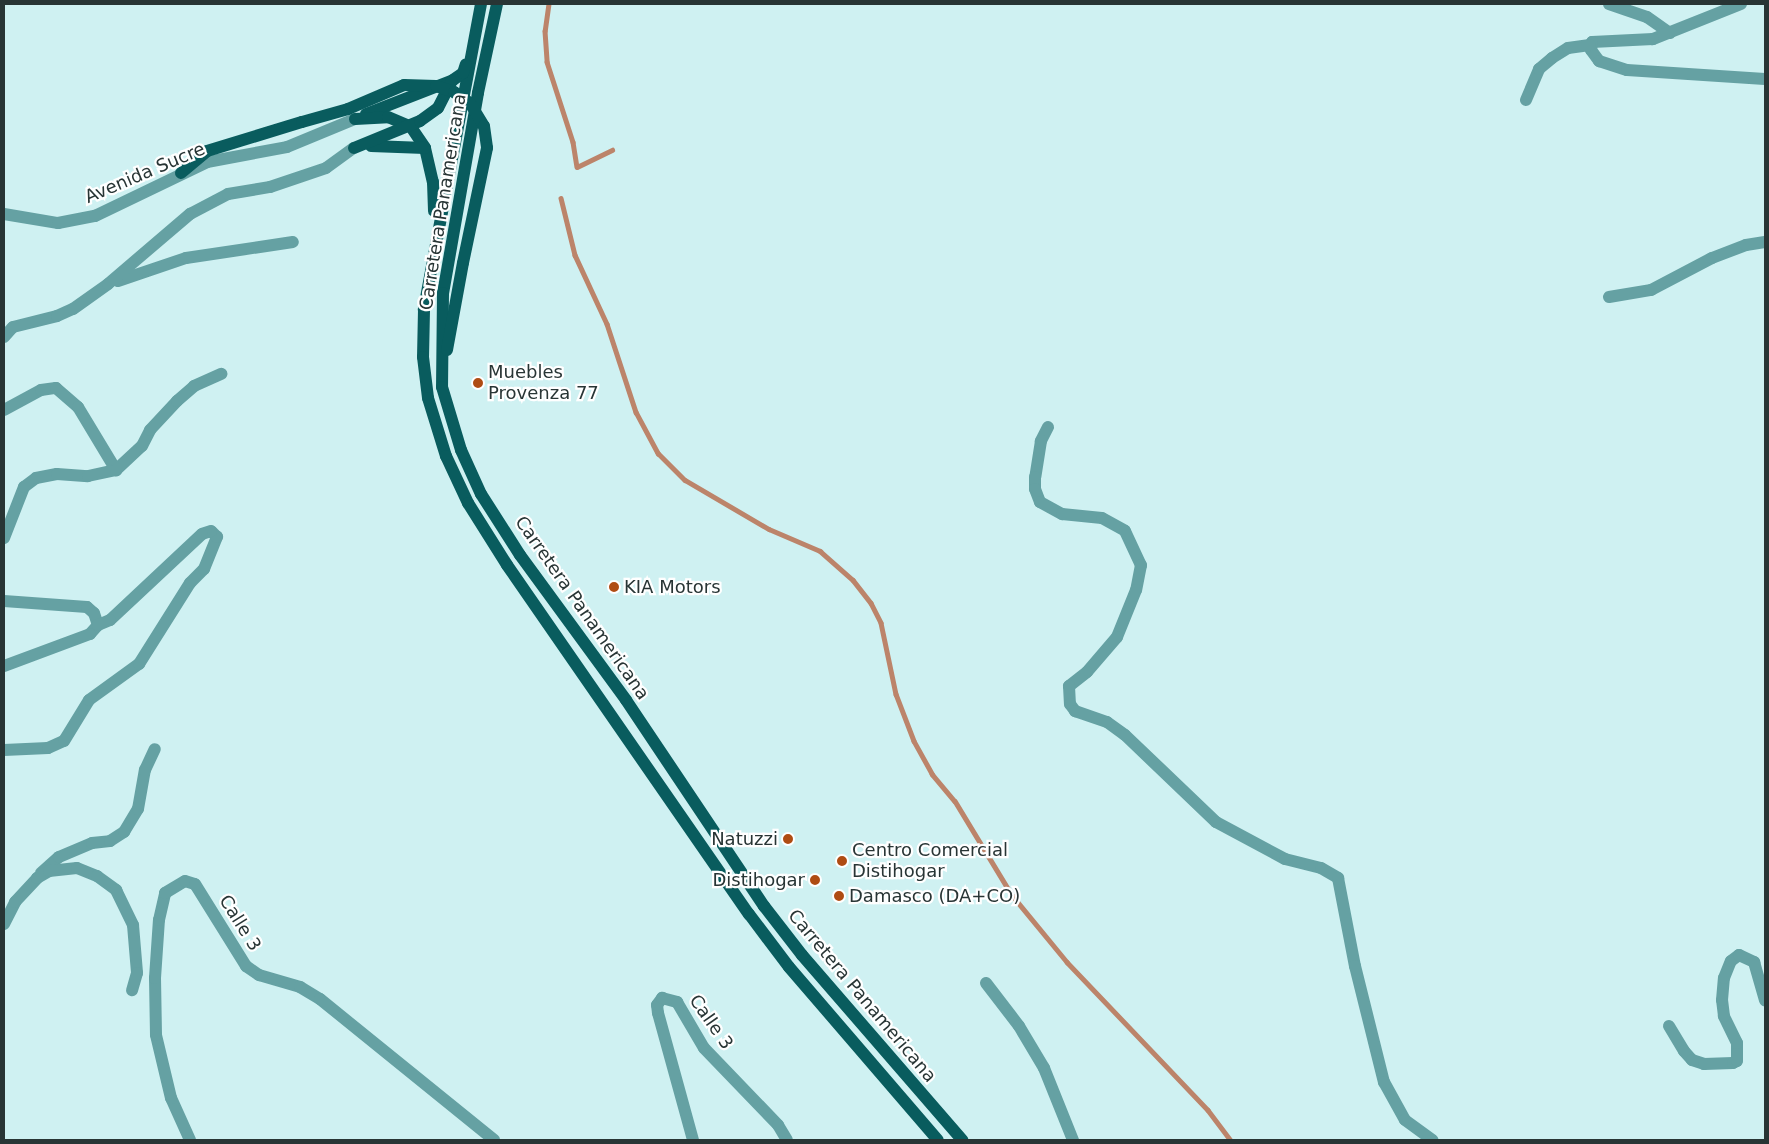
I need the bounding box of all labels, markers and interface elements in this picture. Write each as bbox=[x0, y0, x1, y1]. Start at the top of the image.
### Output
street label: Carretera Panamericana bbox=[415, 92, 471, 312]
street label: Avenida Sucre bbox=[82, 138, 208, 208]
place label: Muebles Provenza 77 bbox=[488, 362, 599, 404]
marker: Muebles Provenza 77 bbox=[472, 377, 484, 389]
street label: Carretera Panamericana bbox=[510, 512, 654, 704]
place label: KIA Motors bbox=[624, 576, 721, 598]
marker: KIA Motors bbox=[608, 581, 620, 593]
place label: Natuzzi bbox=[711, 828, 778, 850]
marker: Natuzzi bbox=[782, 833, 794, 845]
place label: Centro Comercial Distihogar bbox=[852, 840, 1008, 882]
marker: Centro Comercial Distihogar bbox=[836, 855, 848, 867]
place label: Distihogar bbox=[712, 869, 805, 891]
marker: Distihogar bbox=[809, 874, 821, 886]
place label: Damasco (DA+CO) bbox=[849, 885, 1020, 907]
marker: Damasco (DA+CO) bbox=[833, 890, 845, 902]
street label: Calle 3 bbox=[214, 891, 266, 955]
street label: Carretera Panamericana bbox=[783, 905, 941, 1087]
street label: Calle 3 bbox=[684, 990, 738, 1054]

